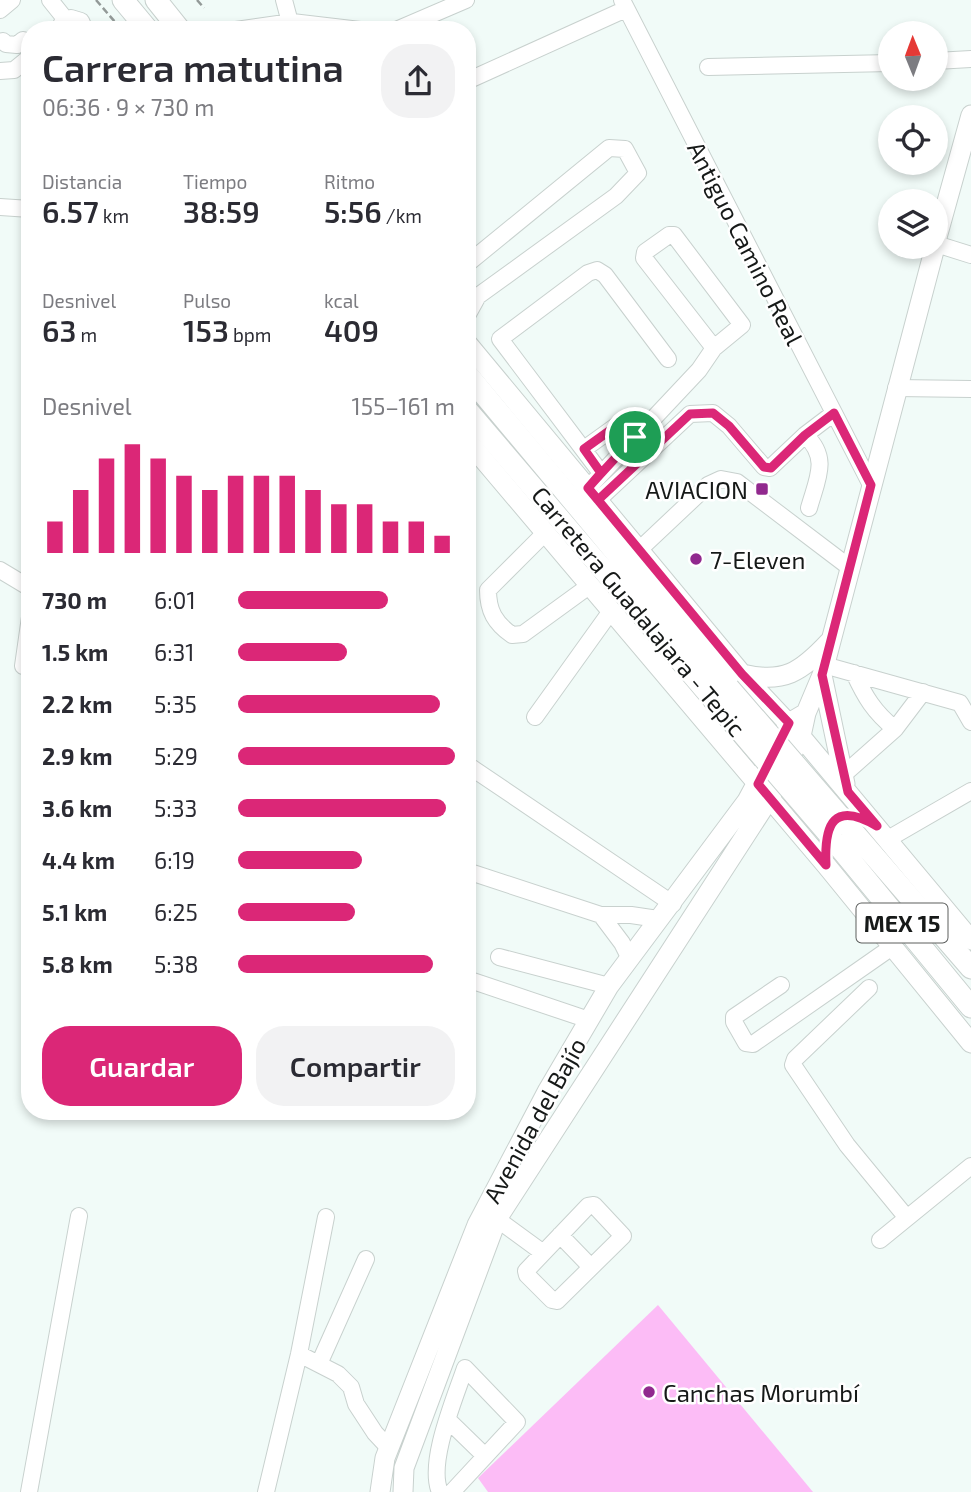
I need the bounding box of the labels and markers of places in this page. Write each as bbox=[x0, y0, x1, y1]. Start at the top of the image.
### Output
pin bbox=[605, 407, 665, 467]
place label: AVIACION bbox=[645, 475, 748, 504]
marker: AVIACION bbox=[754, 481, 770, 497]
place label: 7-Eleven bbox=[710, 545, 805, 574]
marker: 7-Eleven bbox=[688, 551, 704, 567]
place label: Canchas Morumbí bbox=[663, 1378, 860, 1407]
marker: Canchas Morumbí bbox=[641, 1384, 657, 1400]

